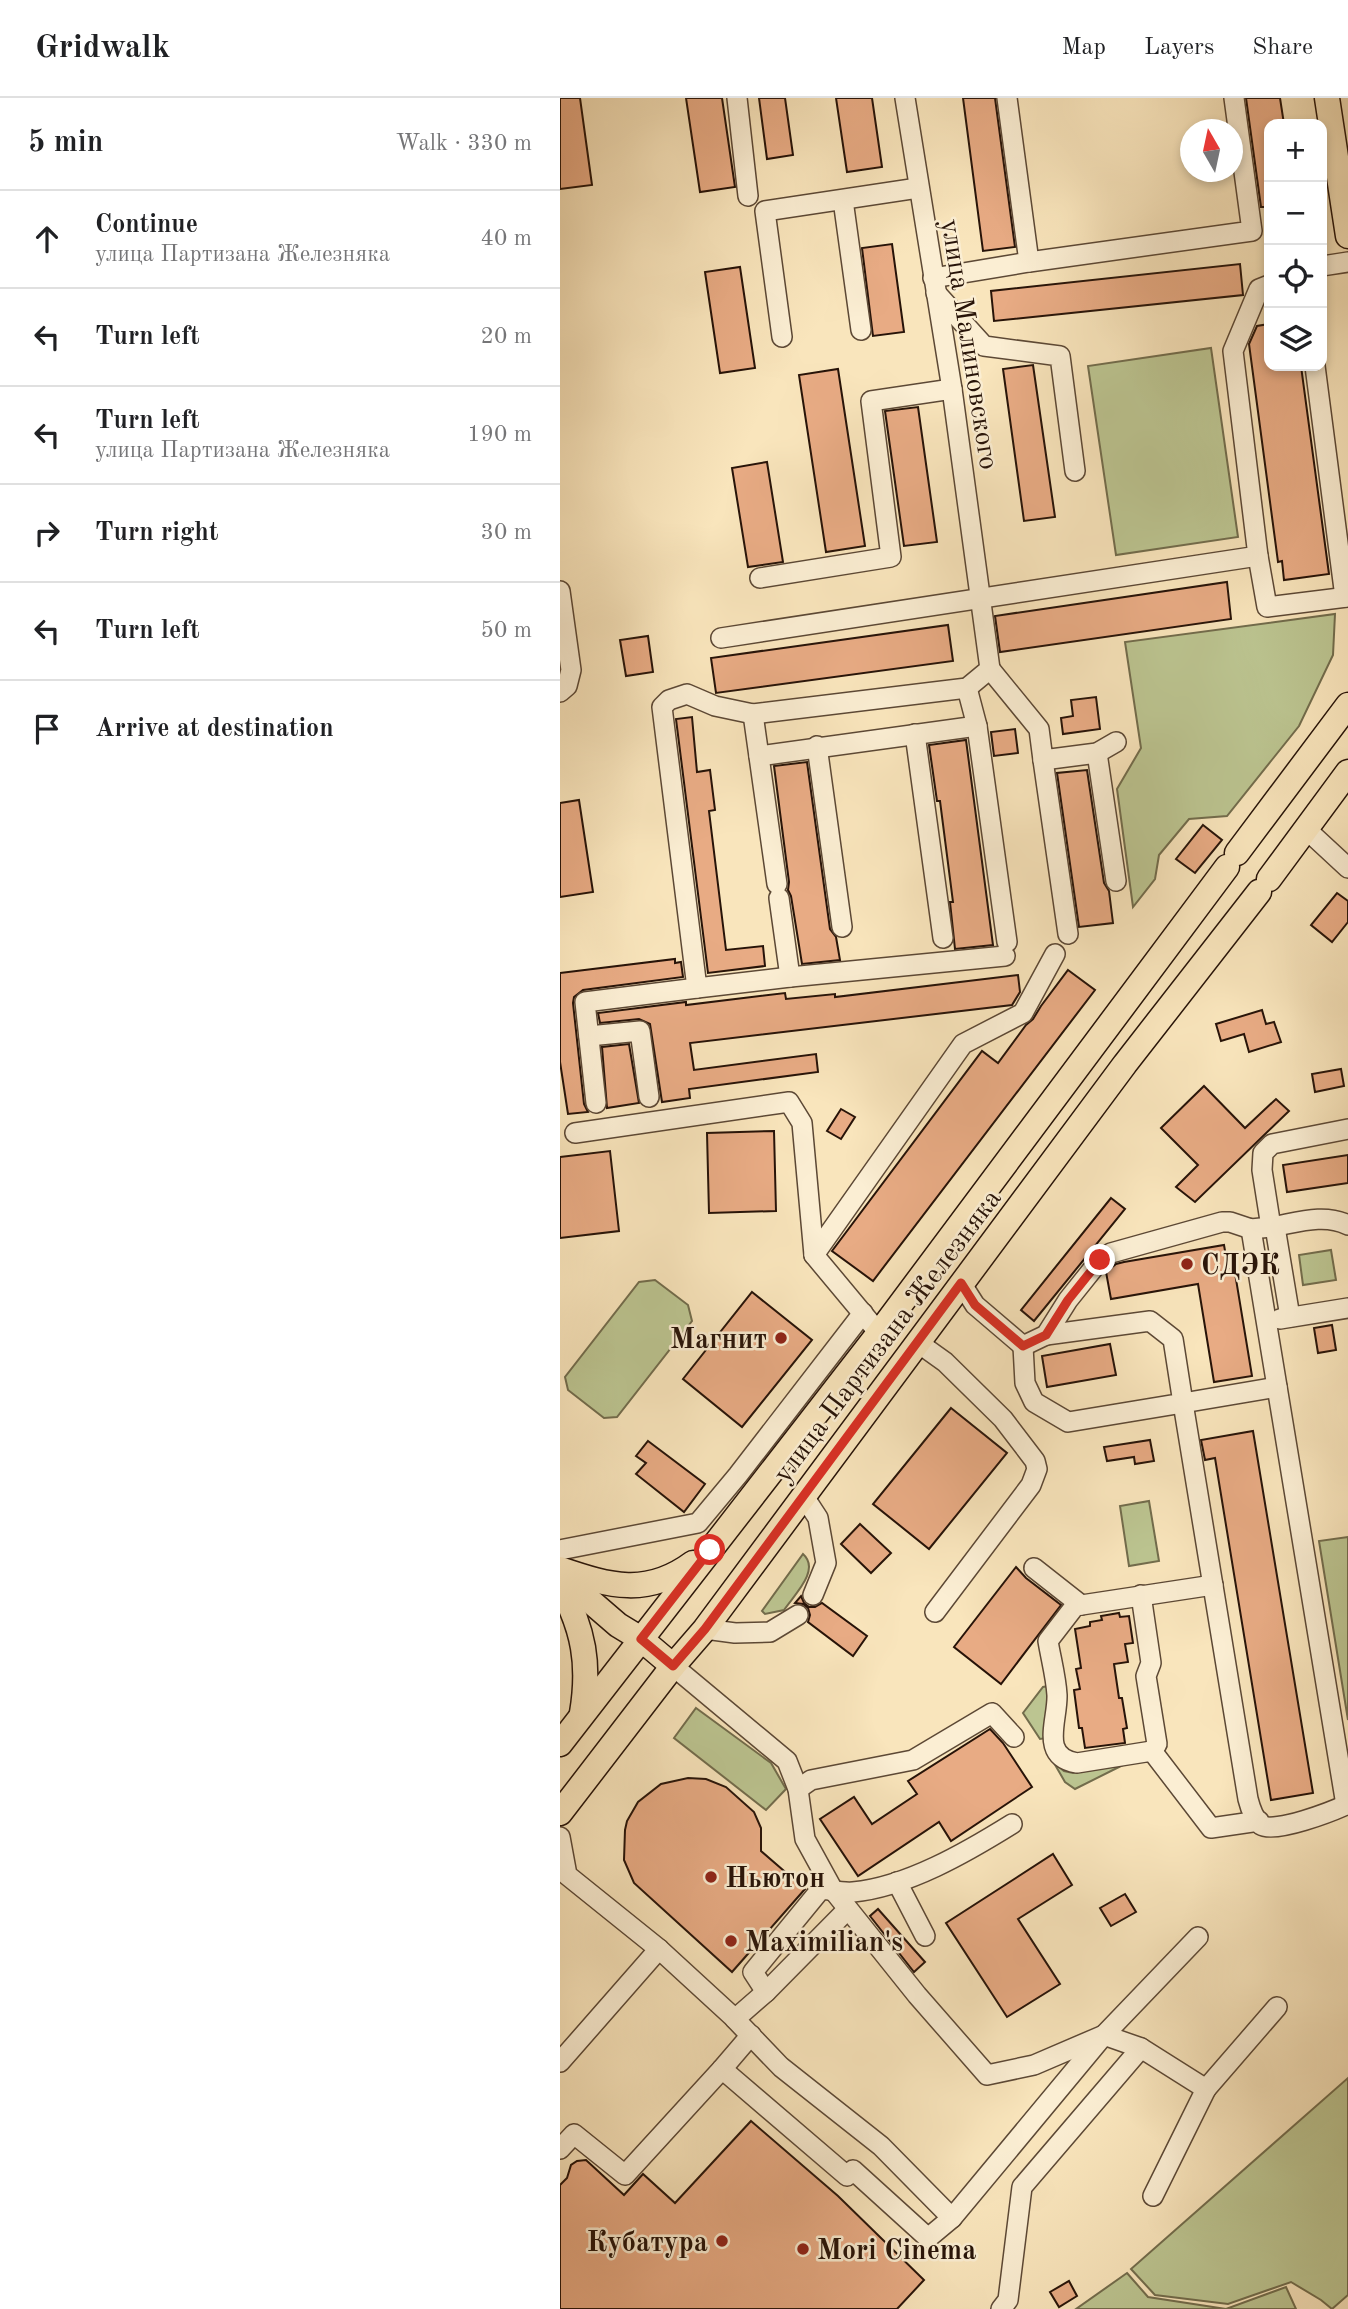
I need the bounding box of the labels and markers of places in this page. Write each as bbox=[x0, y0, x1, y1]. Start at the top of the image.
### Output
place label: СДЭК bbox=[1201, 1252, 1280, 1281]
marker: СДЭК bbox=[1179, 1256, 1195, 1272]
place label: Магнит bbox=[670, 1327, 767, 1355]
marker: Магнит bbox=[773, 1330, 789, 1346]
place label: Ньютон bbox=[725, 1866, 825, 1894]
marker: Ньютон bbox=[703, 1869, 719, 1885]
place label: Maximilian's bbox=[745, 1930, 903, 1958]
marker: Maximilian's bbox=[723, 1933, 739, 1949]
place label: Кубатура bbox=[587, 2229, 708, 2258]
marker: Кубатура bbox=[714, 2233, 730, 2249]
place label: Mori Cinema bbox=[817, 2238, 977, 2266]
marker: Mori Cinema bbox=[795, 2241, 811, 2257]

